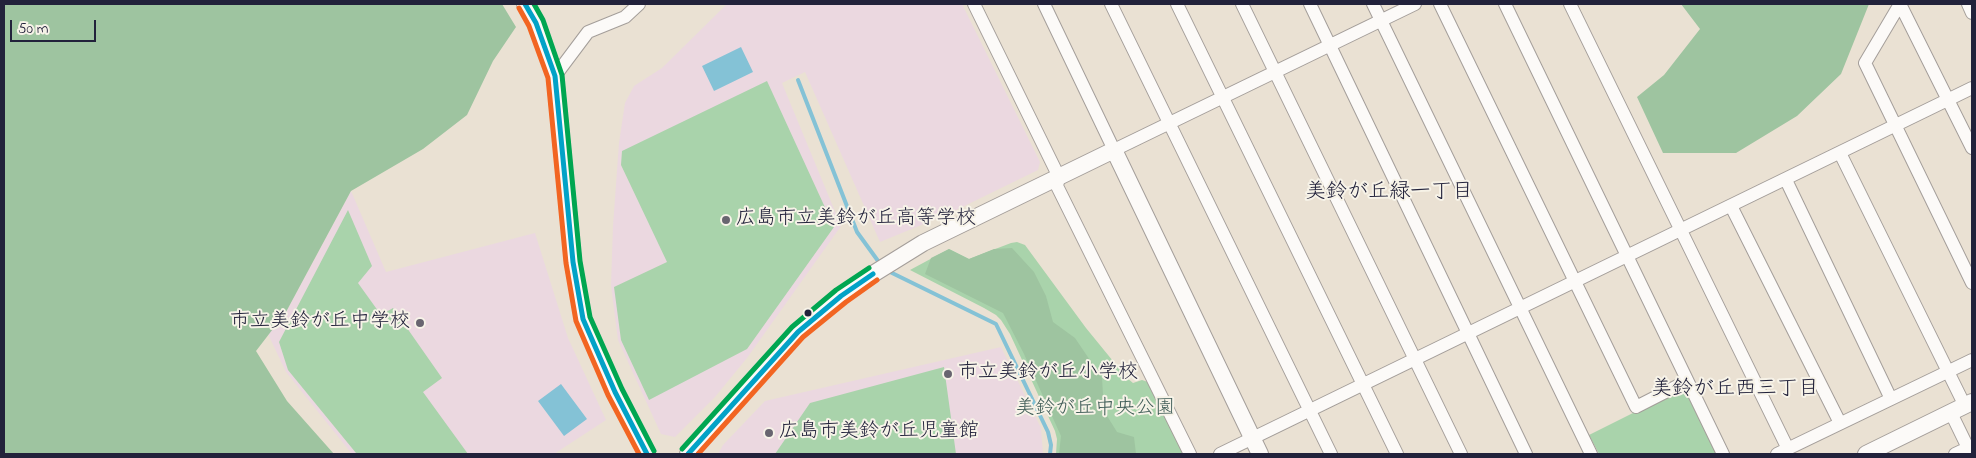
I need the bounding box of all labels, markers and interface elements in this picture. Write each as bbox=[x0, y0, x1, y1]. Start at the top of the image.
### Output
scale bar bbox=[12, 10, 99, 42]
text: 50 m bbox=[18, 18, 48, 40]
district label: 美鈴が丘緑一丁目 bbox=[1305, 181, 1473, 207]
place label: 広島市立美鈴が丘高等学校 bbox=[736, 208, 976, 232]
marker: 広島市立美鈴が丘高等学校 bbox=[720, 214, 732, 226]
unlabelled marker bbox=[803, 308, 813, 318]
place label: 市立美鈴が丘中学校 bbox=[230, 311, 410, 335]
marker: 市立美鈴が丘中学校 bbox=[414, 317, 426, 329]
place label: 市立美鈴が丘小学校 bbox=[958, 362, 1138, 386]
marker: 市立美鈴が丘小学校 bbox=[942, 368, 954, 380]
district label: 美鈴が丘西三丁目 bbox=[1651, 378, 1819, 404]
park label: 美鈴が丘中央公園 bbox=[1015, 398, 1175, 422]
place label: 広島市美鈴が丘児童館 bbox=[779, 421, 979, 445]
marker: 広島市美鈴が丘児童館 bbox=[763, 427, 775, 439]

